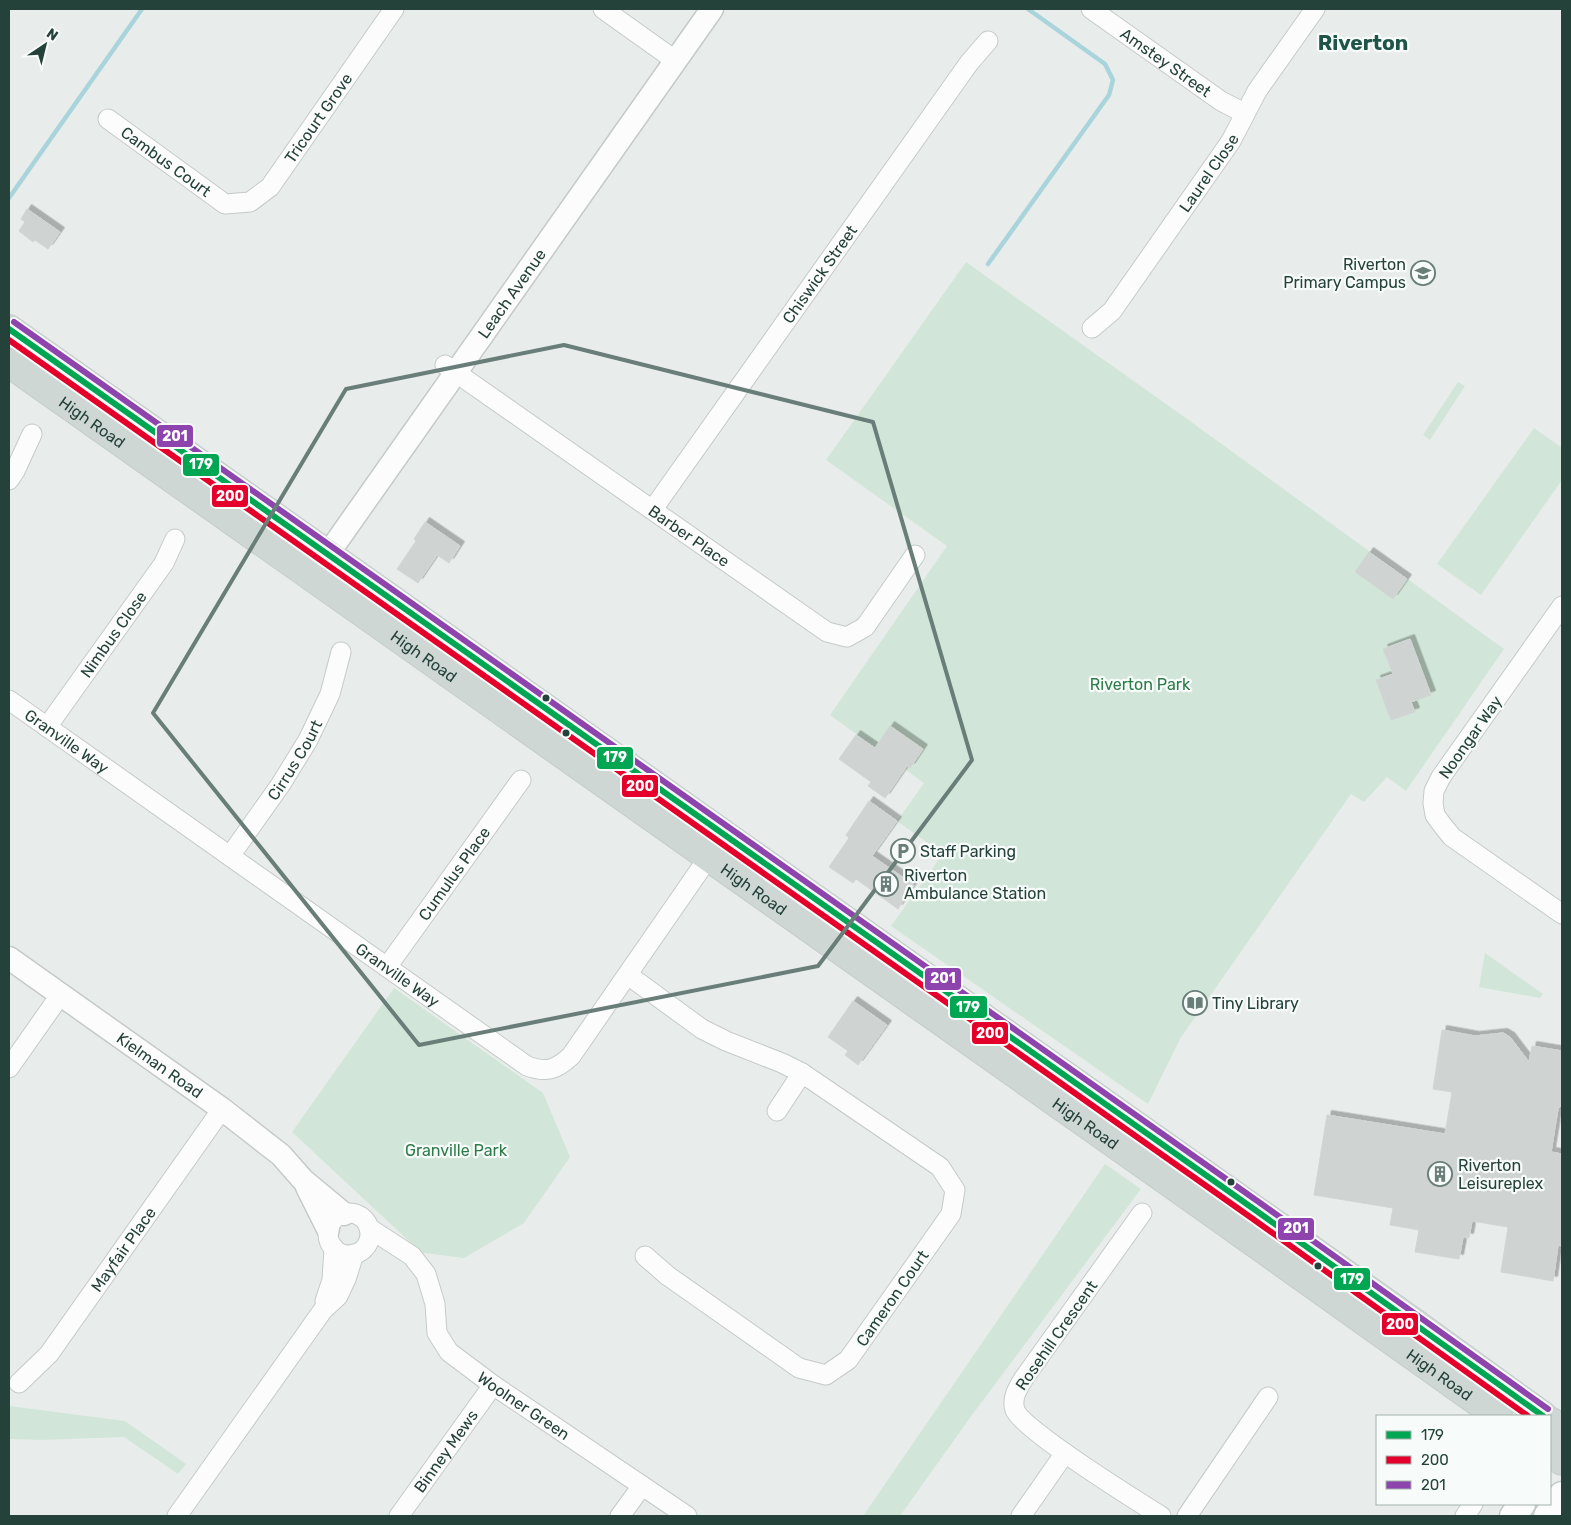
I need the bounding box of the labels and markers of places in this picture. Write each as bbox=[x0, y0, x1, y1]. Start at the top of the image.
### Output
place label: Riverton Primary Campus bbox=[1283, 255, 1406, 292]
school or university icon: Riverton Primary Campus bbox=[1410, 260, 1436, 286]
unlabelled marker bbox=[541, 693, 551, 703]
unlabelled marker bbox=[561, 728, 571, 738]
parking icon: Staff Parking bbox=[890, 838, 916, 864]
place label: Staff Parking bbox=[920, 842, 1016, 861]
place label: Riverton Ambulance Station bbox=[904, 866, 1046, 903]
building icon: Riverton Ambulance Station bbox=[873, 871, 899, 897]
library icon: Tiny Library bbox=[1182, 990, 1208, 1016]
place label: Tiny Library bbox=[1212, 994, 1299, 1013]
place label: Riverton Leisureplex bbox=[1458, 1156, 1544, 1193]
building icon: Riverton Leisureplex bbox=[1427, 1161, 1453, 1187]
unlabelled marker bbox=[1226, 1177, 1236, 1187]
unlabelled marker bbox=[1313, 1261, 1323, 1271]

